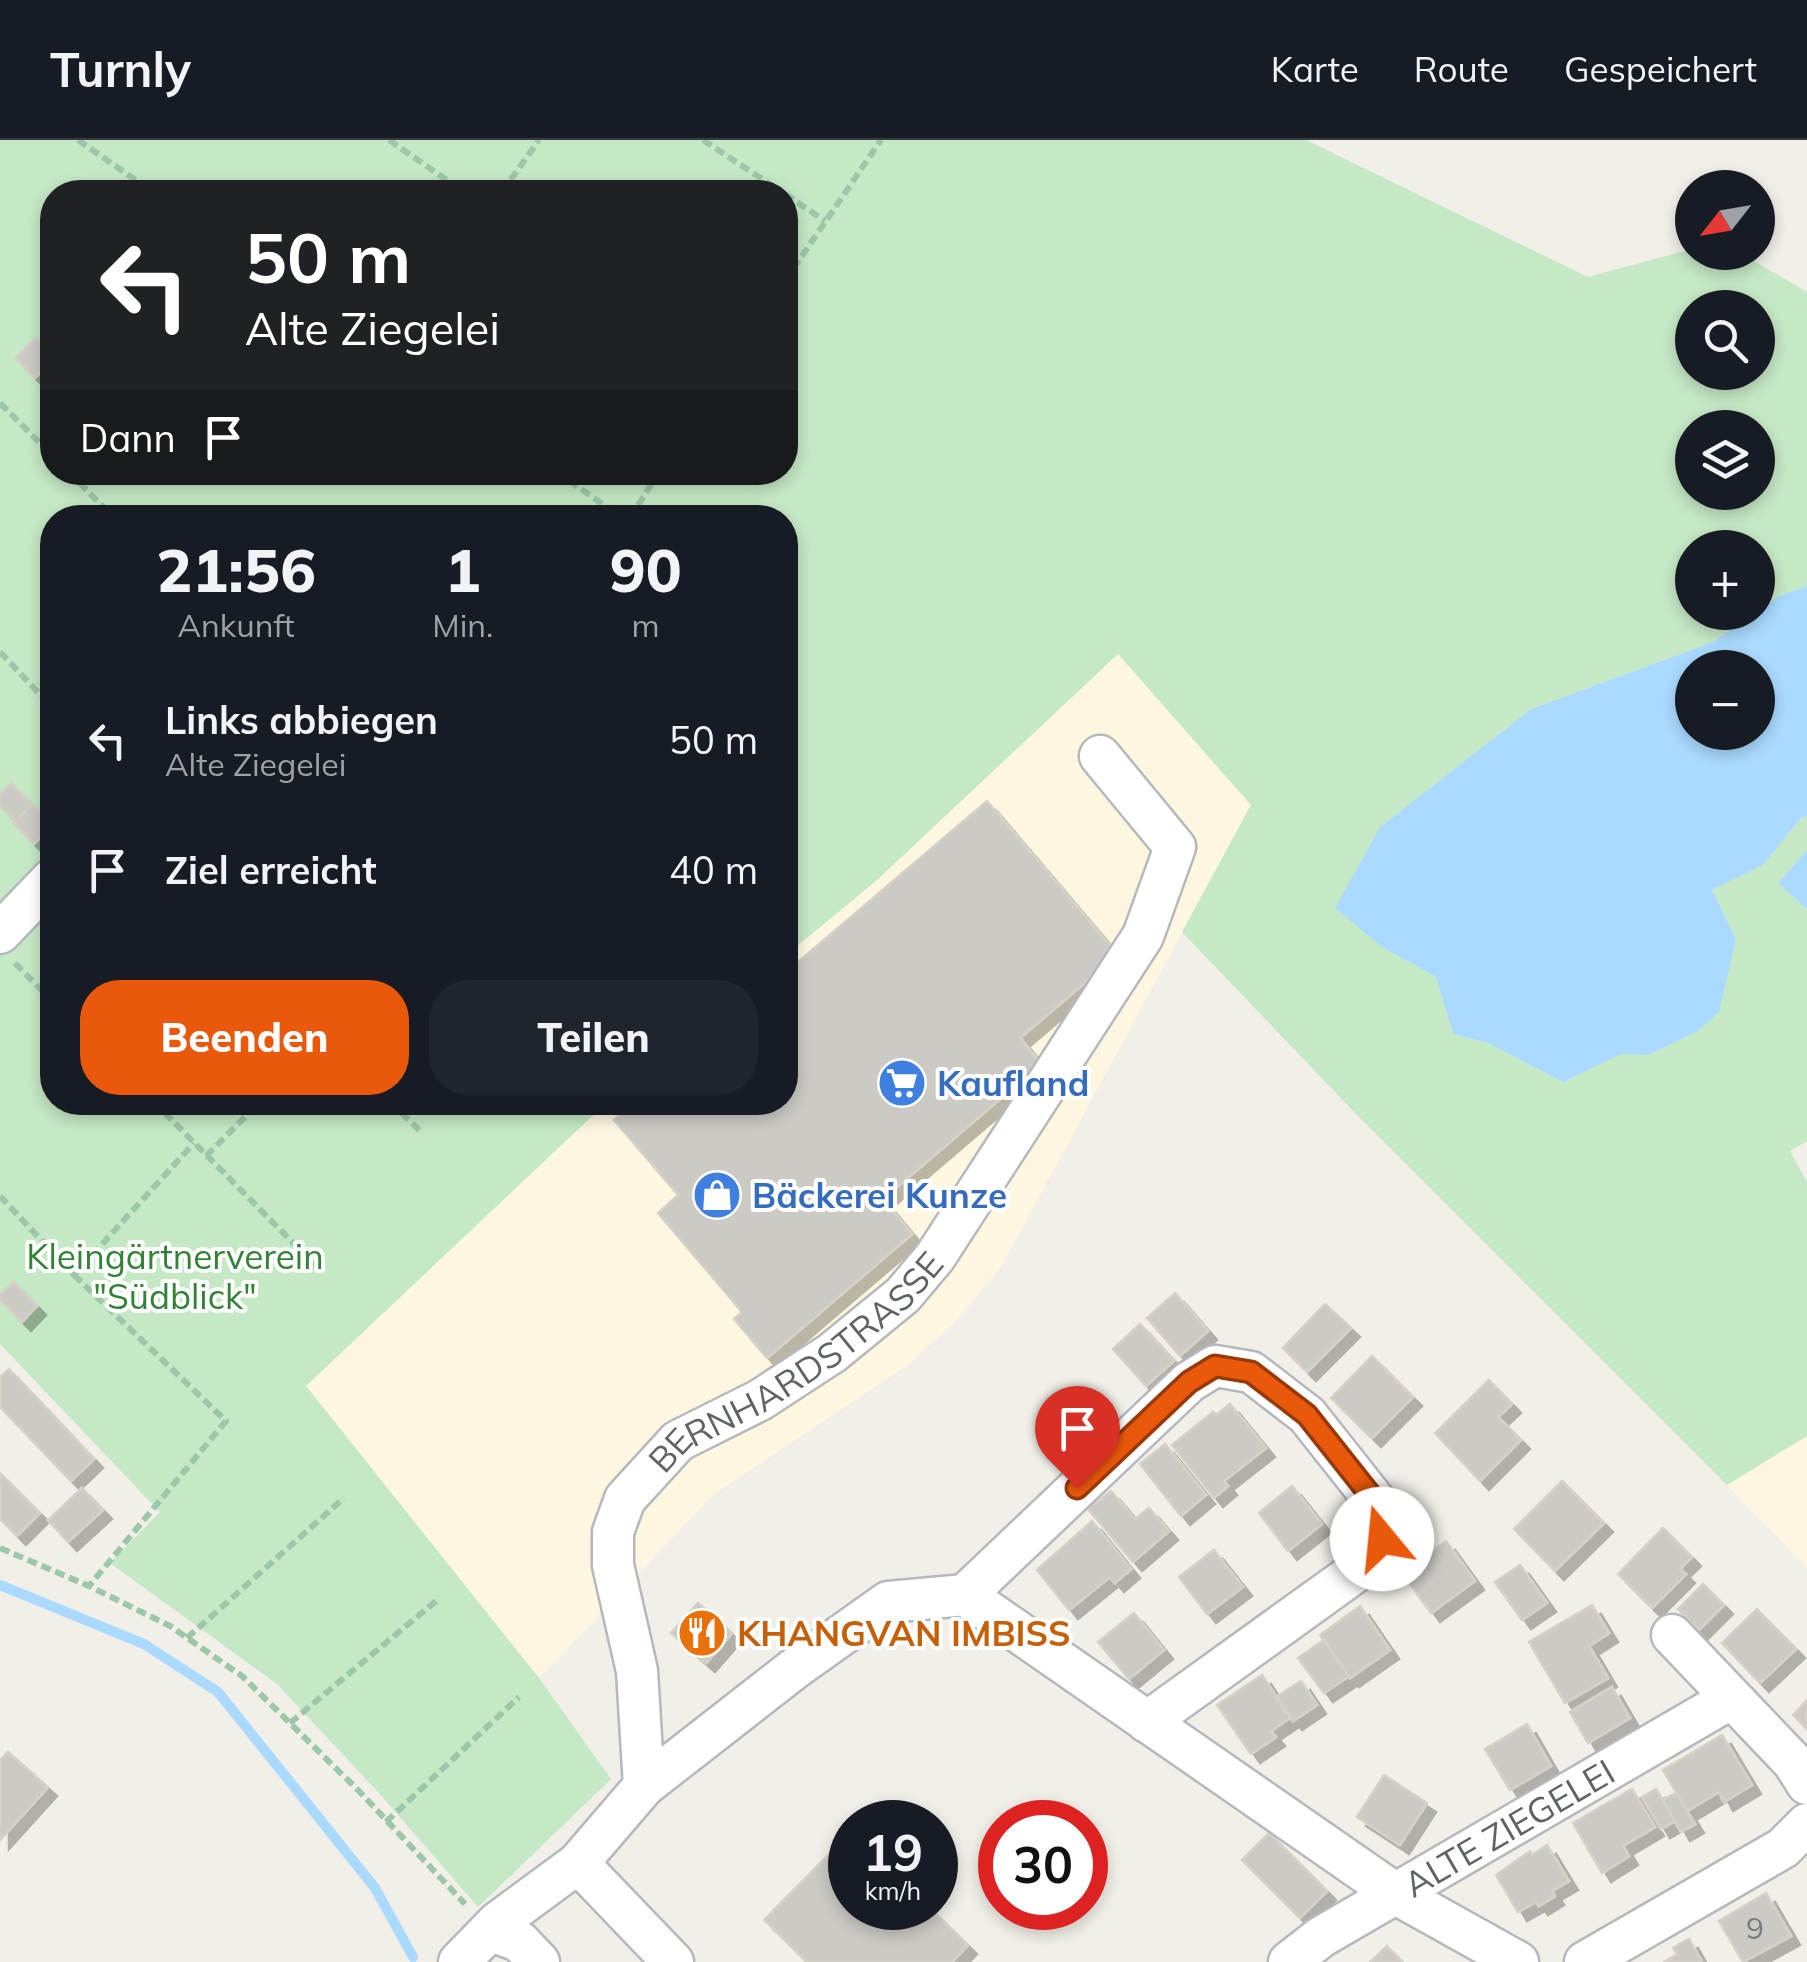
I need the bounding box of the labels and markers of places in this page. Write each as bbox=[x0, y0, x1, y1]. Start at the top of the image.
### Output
supermarket icon: Kaufland bbox=[876, 1057, 928, 1109]
place label: Kaufland bbox=[937, 1061, 1089, 1105]
shop icon: Bäckerei Kunze bbox=[691, 1169, 743, 1221]
place label: Bäckerei Kunze bbox=[752, 1173, 1007, 1217]
pin bbox=[1035, 1386, 1120, 1489]
restaurant icon: KHANGVAN IMBISS bbox=[676, 1607, 728, 1659]
place label: KHANGVAN IMBISS bbox=[737, 1611, 1071, 1655]

